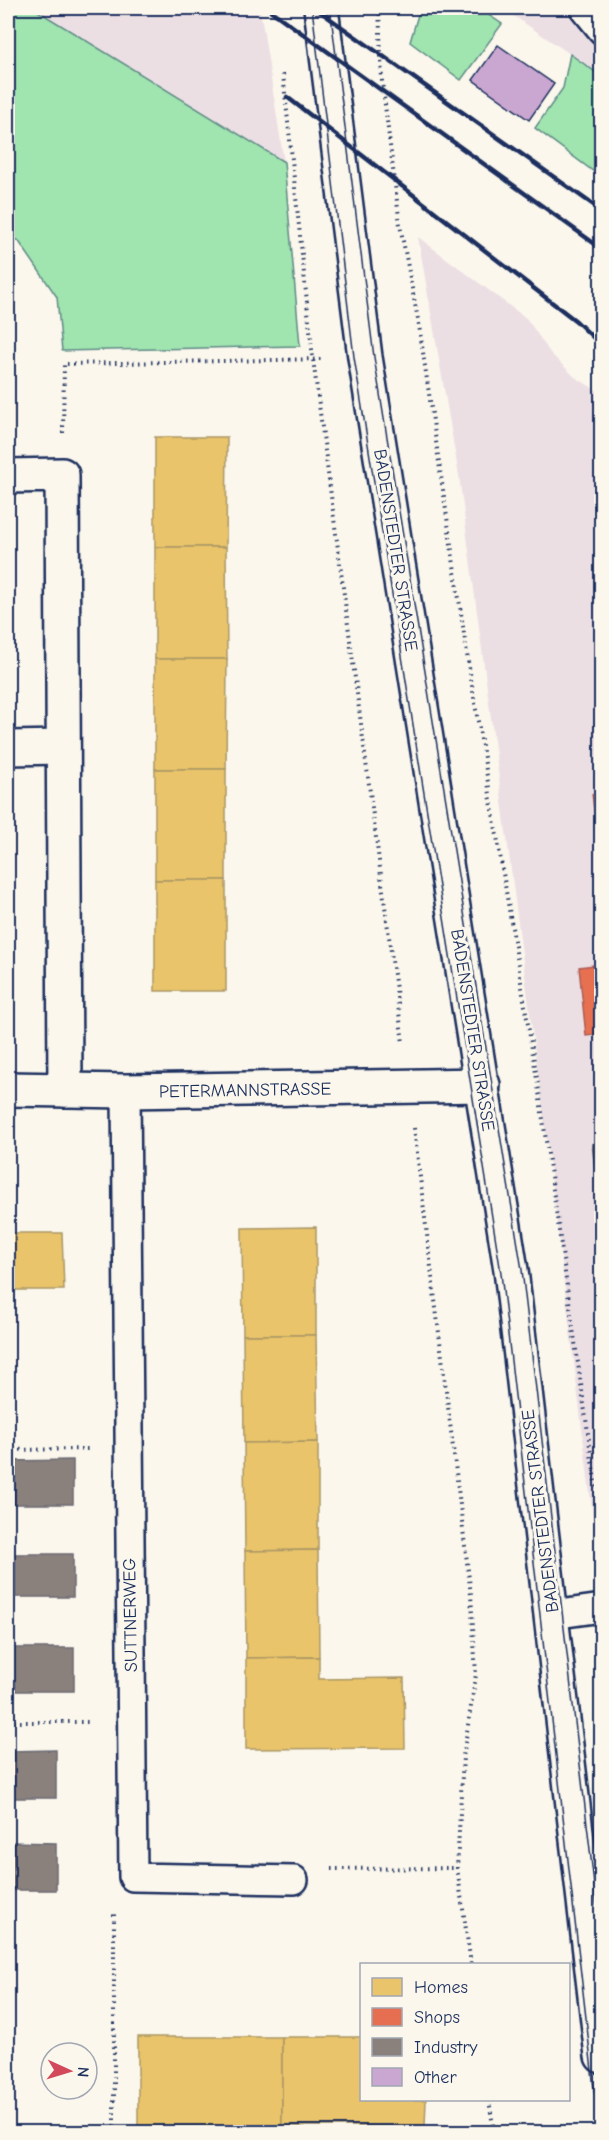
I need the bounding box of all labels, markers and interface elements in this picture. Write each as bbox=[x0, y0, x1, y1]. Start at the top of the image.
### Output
street label: BADENSTEDTER STRASSE bbox=[369, 447, 422, 653]
street label: BADENSTEDTER STRASSE bbox=[446, 927, 499, 1133]
street label: PETERMANNSTRASSE bbox=[159, 1078, 332, 1103]
street label: BADENSTEDTER STRASSE bbox=[518, 1408, 563, 1614]
street label: SUTTNERWEG bbox=[119, 1558, 142, 1672]
legend bbox=[360, 1963, 570, 2101]
text: Homes bbox=[414, 1977, 468, 1998]
text: Shops bbox=[414, 2007, 460, 2028]
text: Industry bbox=[414, 2037, 479, 2058]
north arrow bbox=[39, 2041, 99, 2101]
text: N bbox=[74, 2066, 92, 2078]
text: Other bbox=[414, 2067, 457, 2088]

